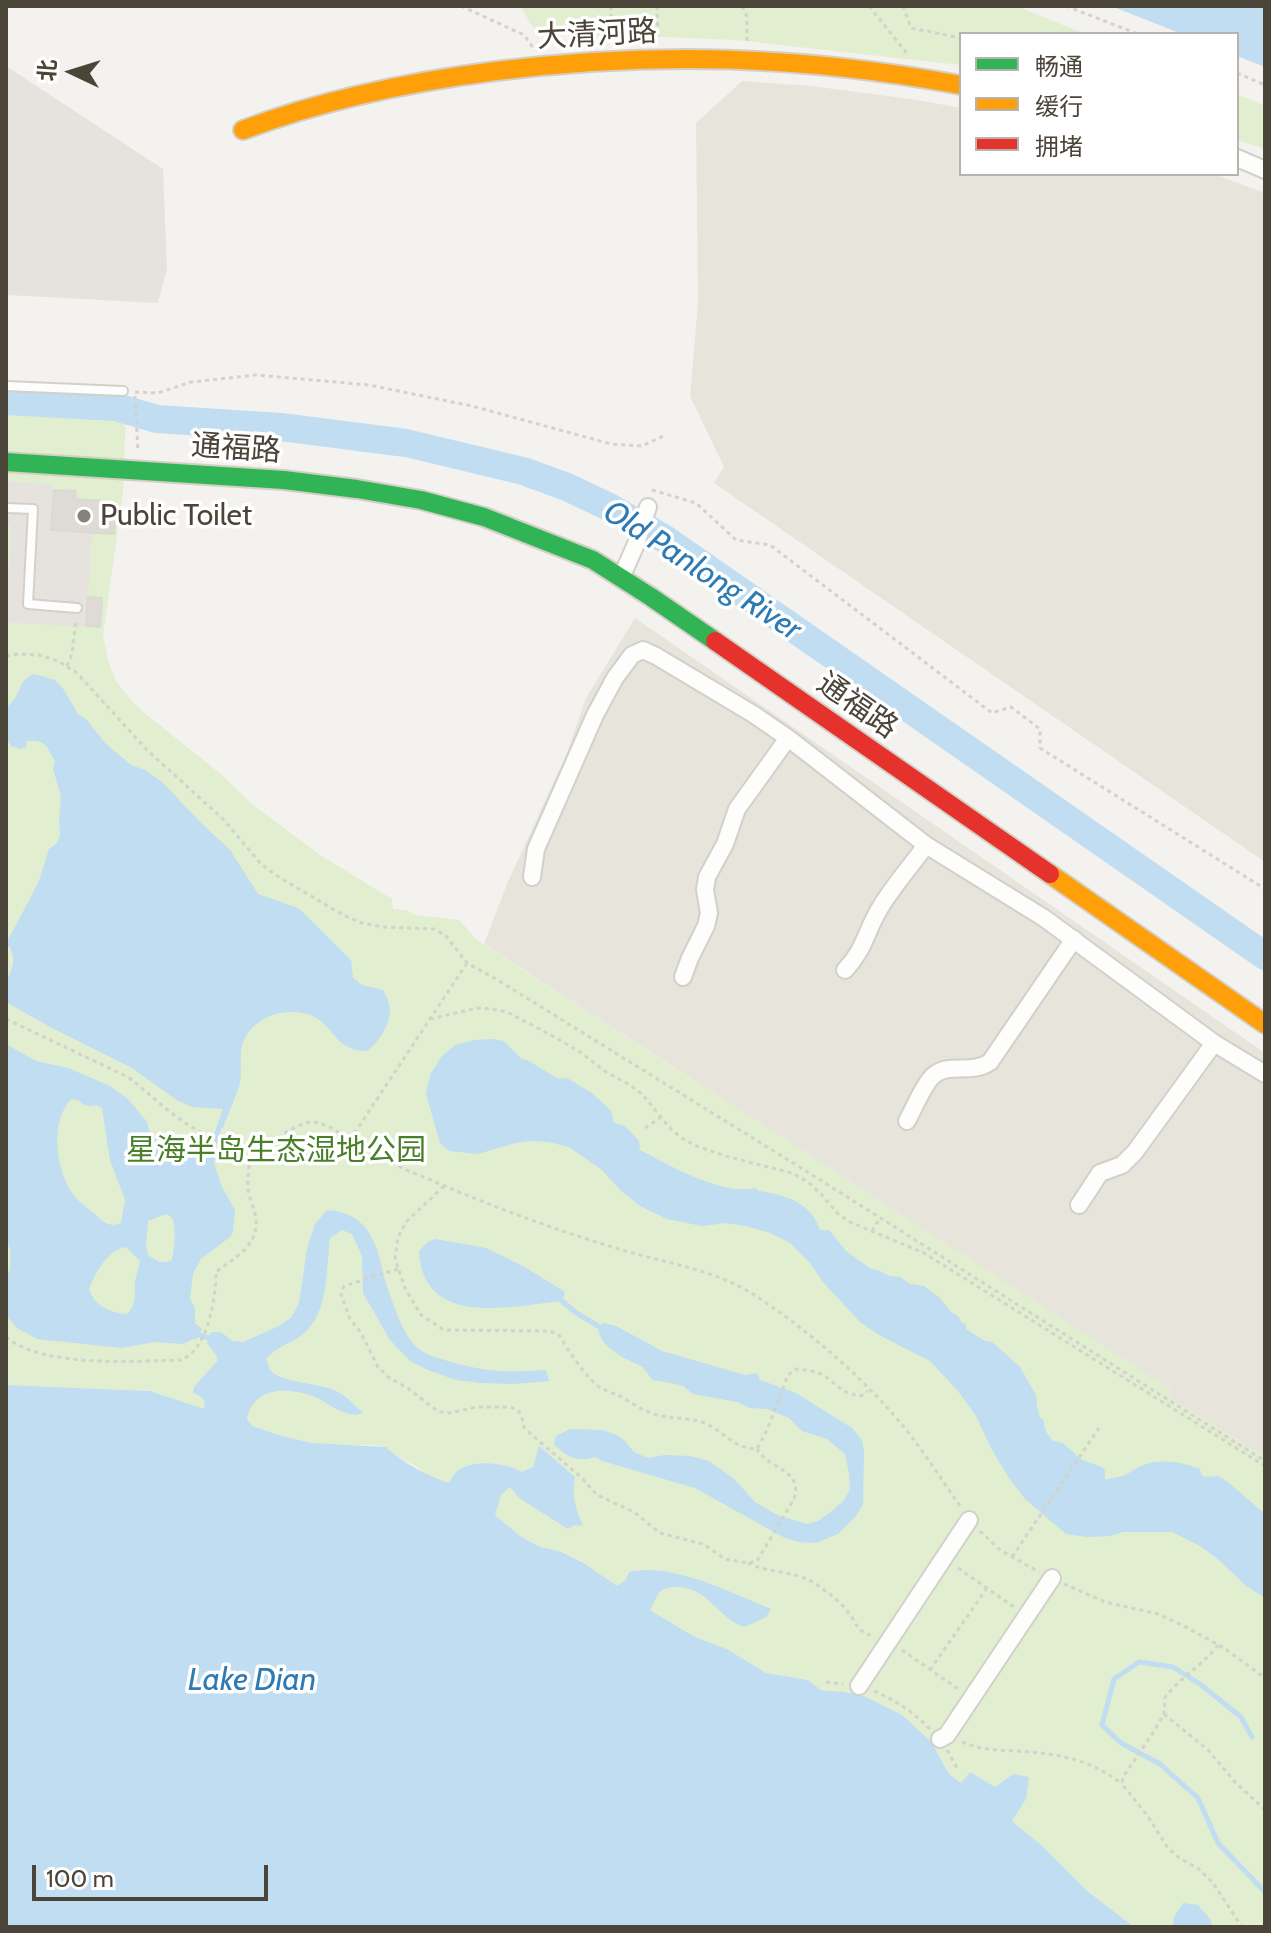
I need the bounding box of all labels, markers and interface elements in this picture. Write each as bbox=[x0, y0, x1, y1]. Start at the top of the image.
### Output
street label: 大清河路 bbox=[536, 14, 658, 56]
north arrow bbox=[32, 32, 112, 112]
legend bbox=[959, 32, 1239, 176]
text: 畅通 bbox=[1035, 52, 1083, 81]
text: 北 bbox=[33, 58, 62, 82]
text: 缓行 bbox=[1035, 92, 1083, 121]
text: 拥堵 bbox=[1035, 132, 1083, 161]
street label: 通福路 bbox=[190, 428, 282, 470]
water label: Old Panlong River bbox=[596, 493, 808, 649]
place label: Public Toilet bbox=[100, 498, 252, 534]
marker: Public Toilet bbox=[75, 507, 93, 525]
street label: 通福路 bbox=[810, 665, 904, 747]
park label: 星海半岛生态湿地公园 bbox=[126, 1133, 426, 1169]
water label: Lake Dian bbox=[188, 1662, 316, 1700]
scale bar bbox=[36, 1849, 272, 1899]
text: 100 m bbox=[46, 1864, 114, 1893]

